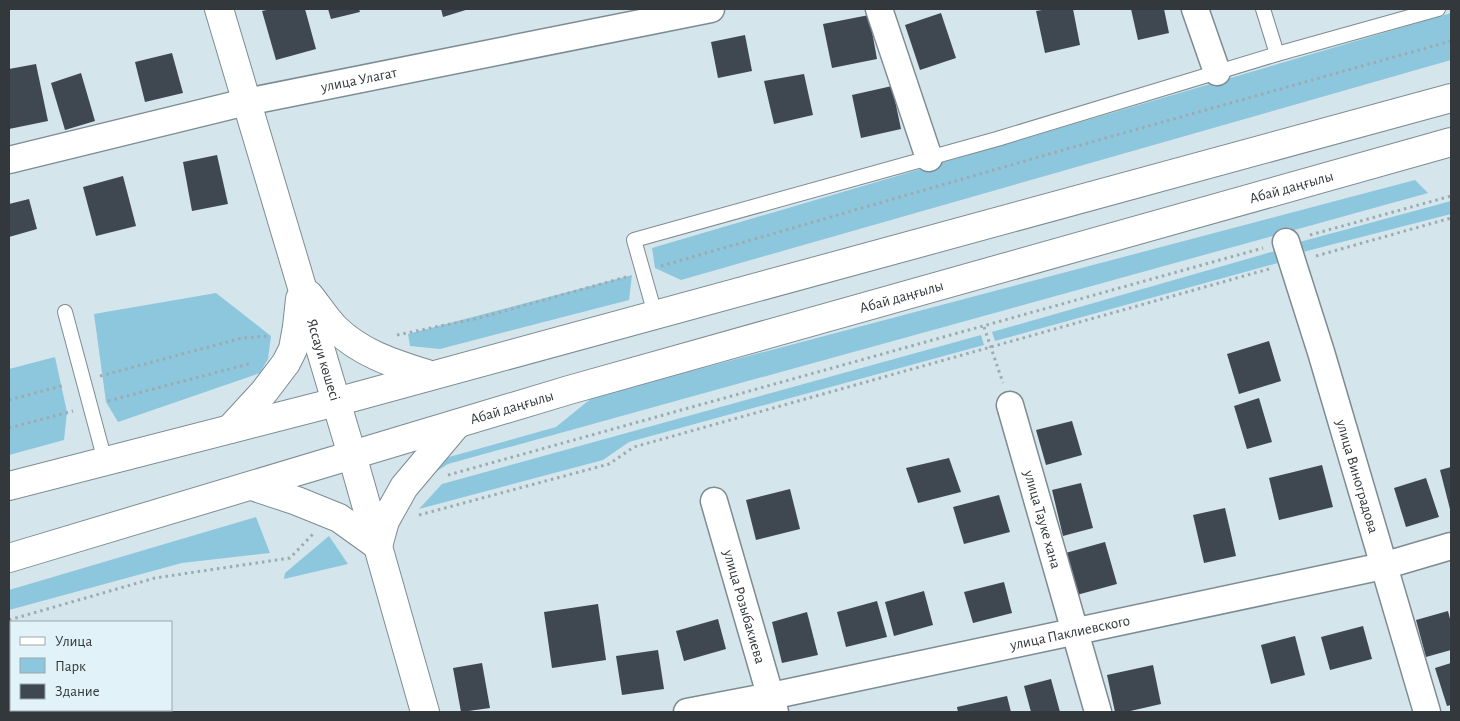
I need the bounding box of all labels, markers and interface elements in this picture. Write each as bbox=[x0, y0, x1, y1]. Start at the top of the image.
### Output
street label: улица Улагат bbox=[319, 65, 399, 95]
street label: Абай даңғылы bbox=[1248, 168, 1335, 206]
street label: Абай даңғылы bbox=[858, 278, 945, 316]
street label: Яссауи көшесі bbox=[304, 317, 342, 403]
street label: Абай даңғылы bbox=[468, 388, 556, 427]
street label: улица Виноградова bbox=[1333, 417, 1381, 535]
street label: улица Тауке хана bbox=[1021, 468, 1064, 570]
street label: улица Розыбакиева bbox=[720, 547, 768, 665]
street label: улица Паклиевского bbox=[1008, 613, 1131, 653]
legend bbox=[10, 621, 172, 711]
text: Улица bbox=[55, 634, 92, 649]
text: Парк bbox=[55, 659, 86, 674]
text: Здание bbox=[55, 684, 100, 699]

